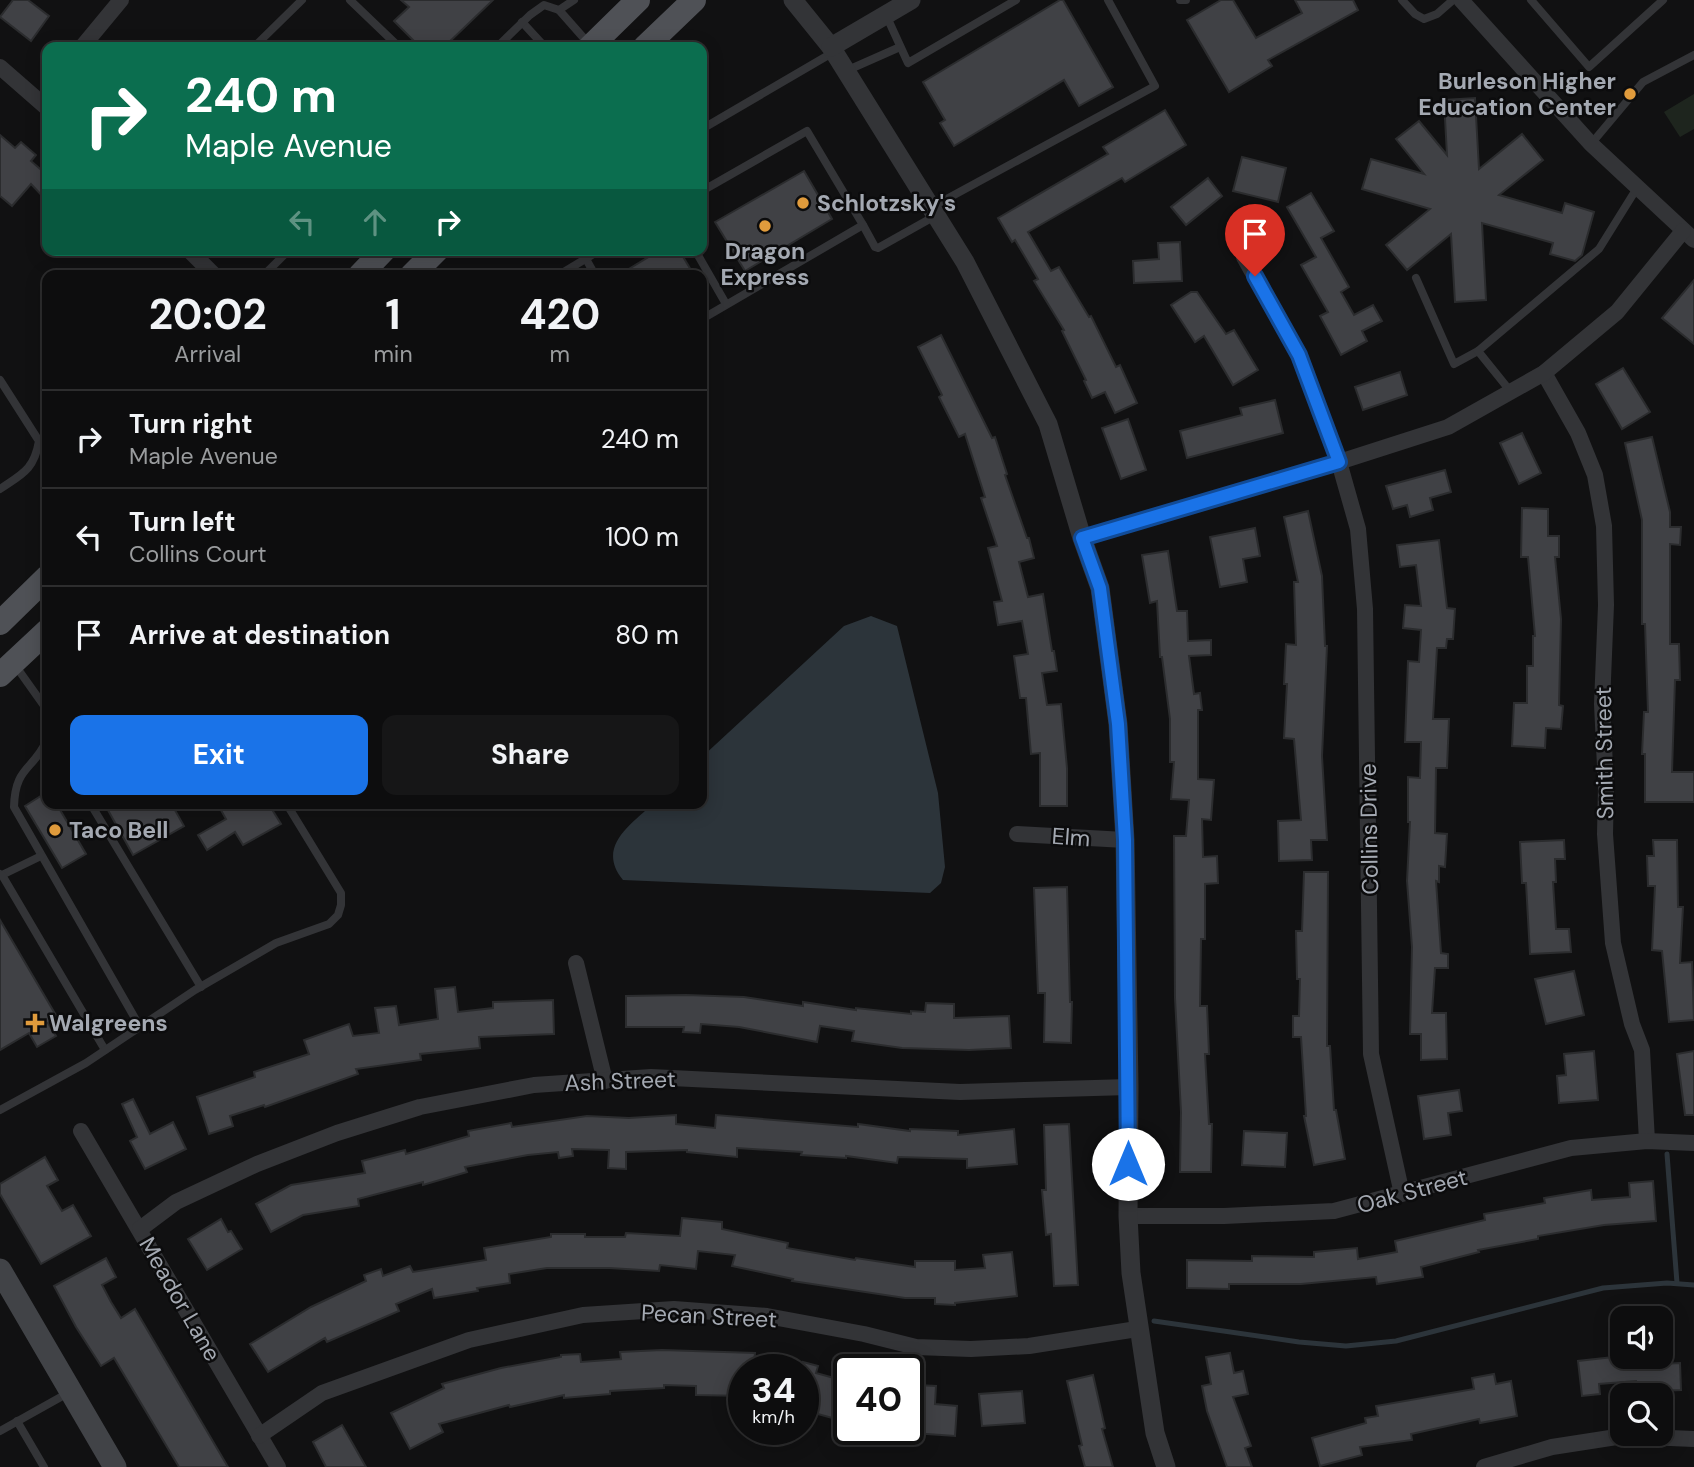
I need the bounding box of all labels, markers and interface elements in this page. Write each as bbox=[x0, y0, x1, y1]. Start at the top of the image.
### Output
text: 240 m bbox=[185, 63, 337, 127]
place label: Burleson Higher Education Center bbox=[1418, 66, 1616, 122]
icon: right bbox=[70, 70, 161, 161]
marker: Burleson Higher Education Center bbox=[1622, 86, 1638, 102]
text: Maple Avenue bbox=[185, 125, 392, 167]
place label: Schlotzsky's bbox=[817, 188, 956, 218]
marker: Schlotzsky's bbox=[795, 195, 811, 211]
icon: left bbox=[283, 203, 321, 241]
icon: ahead bbox=[356, 203, 394, 241]
icon: right bbox=[429, 203, 467, 241]
pin bbox=[1225, 204, 1285, 276]
icon: arrive bbox=[1236, 215, 1274, 253]
marker: Dragon Express bbox=[757, 218, 773, 234]
place label: Dragon Express bbox=[720, 236, 810, 292]
text: 20:02 bbox=[149, 287, 267, 342]
text: 1 bbox=[385, 287, 401, 342]
text: 420 bbox=[519, 287, 600, 342]
text: Arrival bbox=[174, 339, 241, 369]
text: min bbox=[373, 339, 413, 369]
text: m bbox=[550, 339, 570, 369]
text: Turn right bbox=[129, 407, 253, 441]
icon: right bbox=[70, 420, 108, 458]
text: 240 m bbox=[601, 422, 679, 456]
text: Maple Avenue bbox=[129, 441, 278, 471]
text: Turn left bbox=[129, 505, 236, 539]
icon: left bbox=[70, 518, 108, 556]
text: 100 m bbox=[605, 520, 679, 554]
text: Collins Court bbox=[129, 539, 267, 569]
icon: arrive bbox=[70, 616, 108, 654]
text: Arrive at destination bbox=[129, 618, 390, 652]
text: 80 m bbox=[615, 618, 679, 652]
street label: Smith Street bbox=[1588, 686, 1620, 820]
button: Exit bbox=[70, 715, 368, 795]
button: Share bbox=[382, 715, 679, 795]
street label: Collins Drive bbox=[1353, 763, 1385, 895]
place label: Taco Bell bbox=[69, 815, 168, 845]
street label: Elm bbox=[1051, 821, 1091, 853]
marker: Taco Bell bbox=[47, 822, 63, 838]
place label: Walgreens bbox=[49, 1008, 168, 1038]
marker: Walgreens bbox=[27, 1015, 43, 1031]
street label: Ash Street bbox=[564, 1064, 676, 1098]
position arrow bbox=[1091, 1127, 1165, 1201]
street label: Oak Street bbox=[1353, 1162, 1471, 1220]
street label: Meador Lane bbox=[132, 1232, 228, 1366]
street label: Pecan Street bbox=[640, 1297, 778, 1335]
map controls bbox=[1610, 1306, 1673, 1446]
button: sound bbox=[1610, 1306, 1673, 1369]
speed limit sign: 40 bbox=[833, 1354, 924, 1445]
text: 34 bbox=[752, 1367, 795, 1413]
button: search bbox=[1610, 1383, 1673, 1446]
text: km/h bbox=[752, 1405, 795, 1429]

